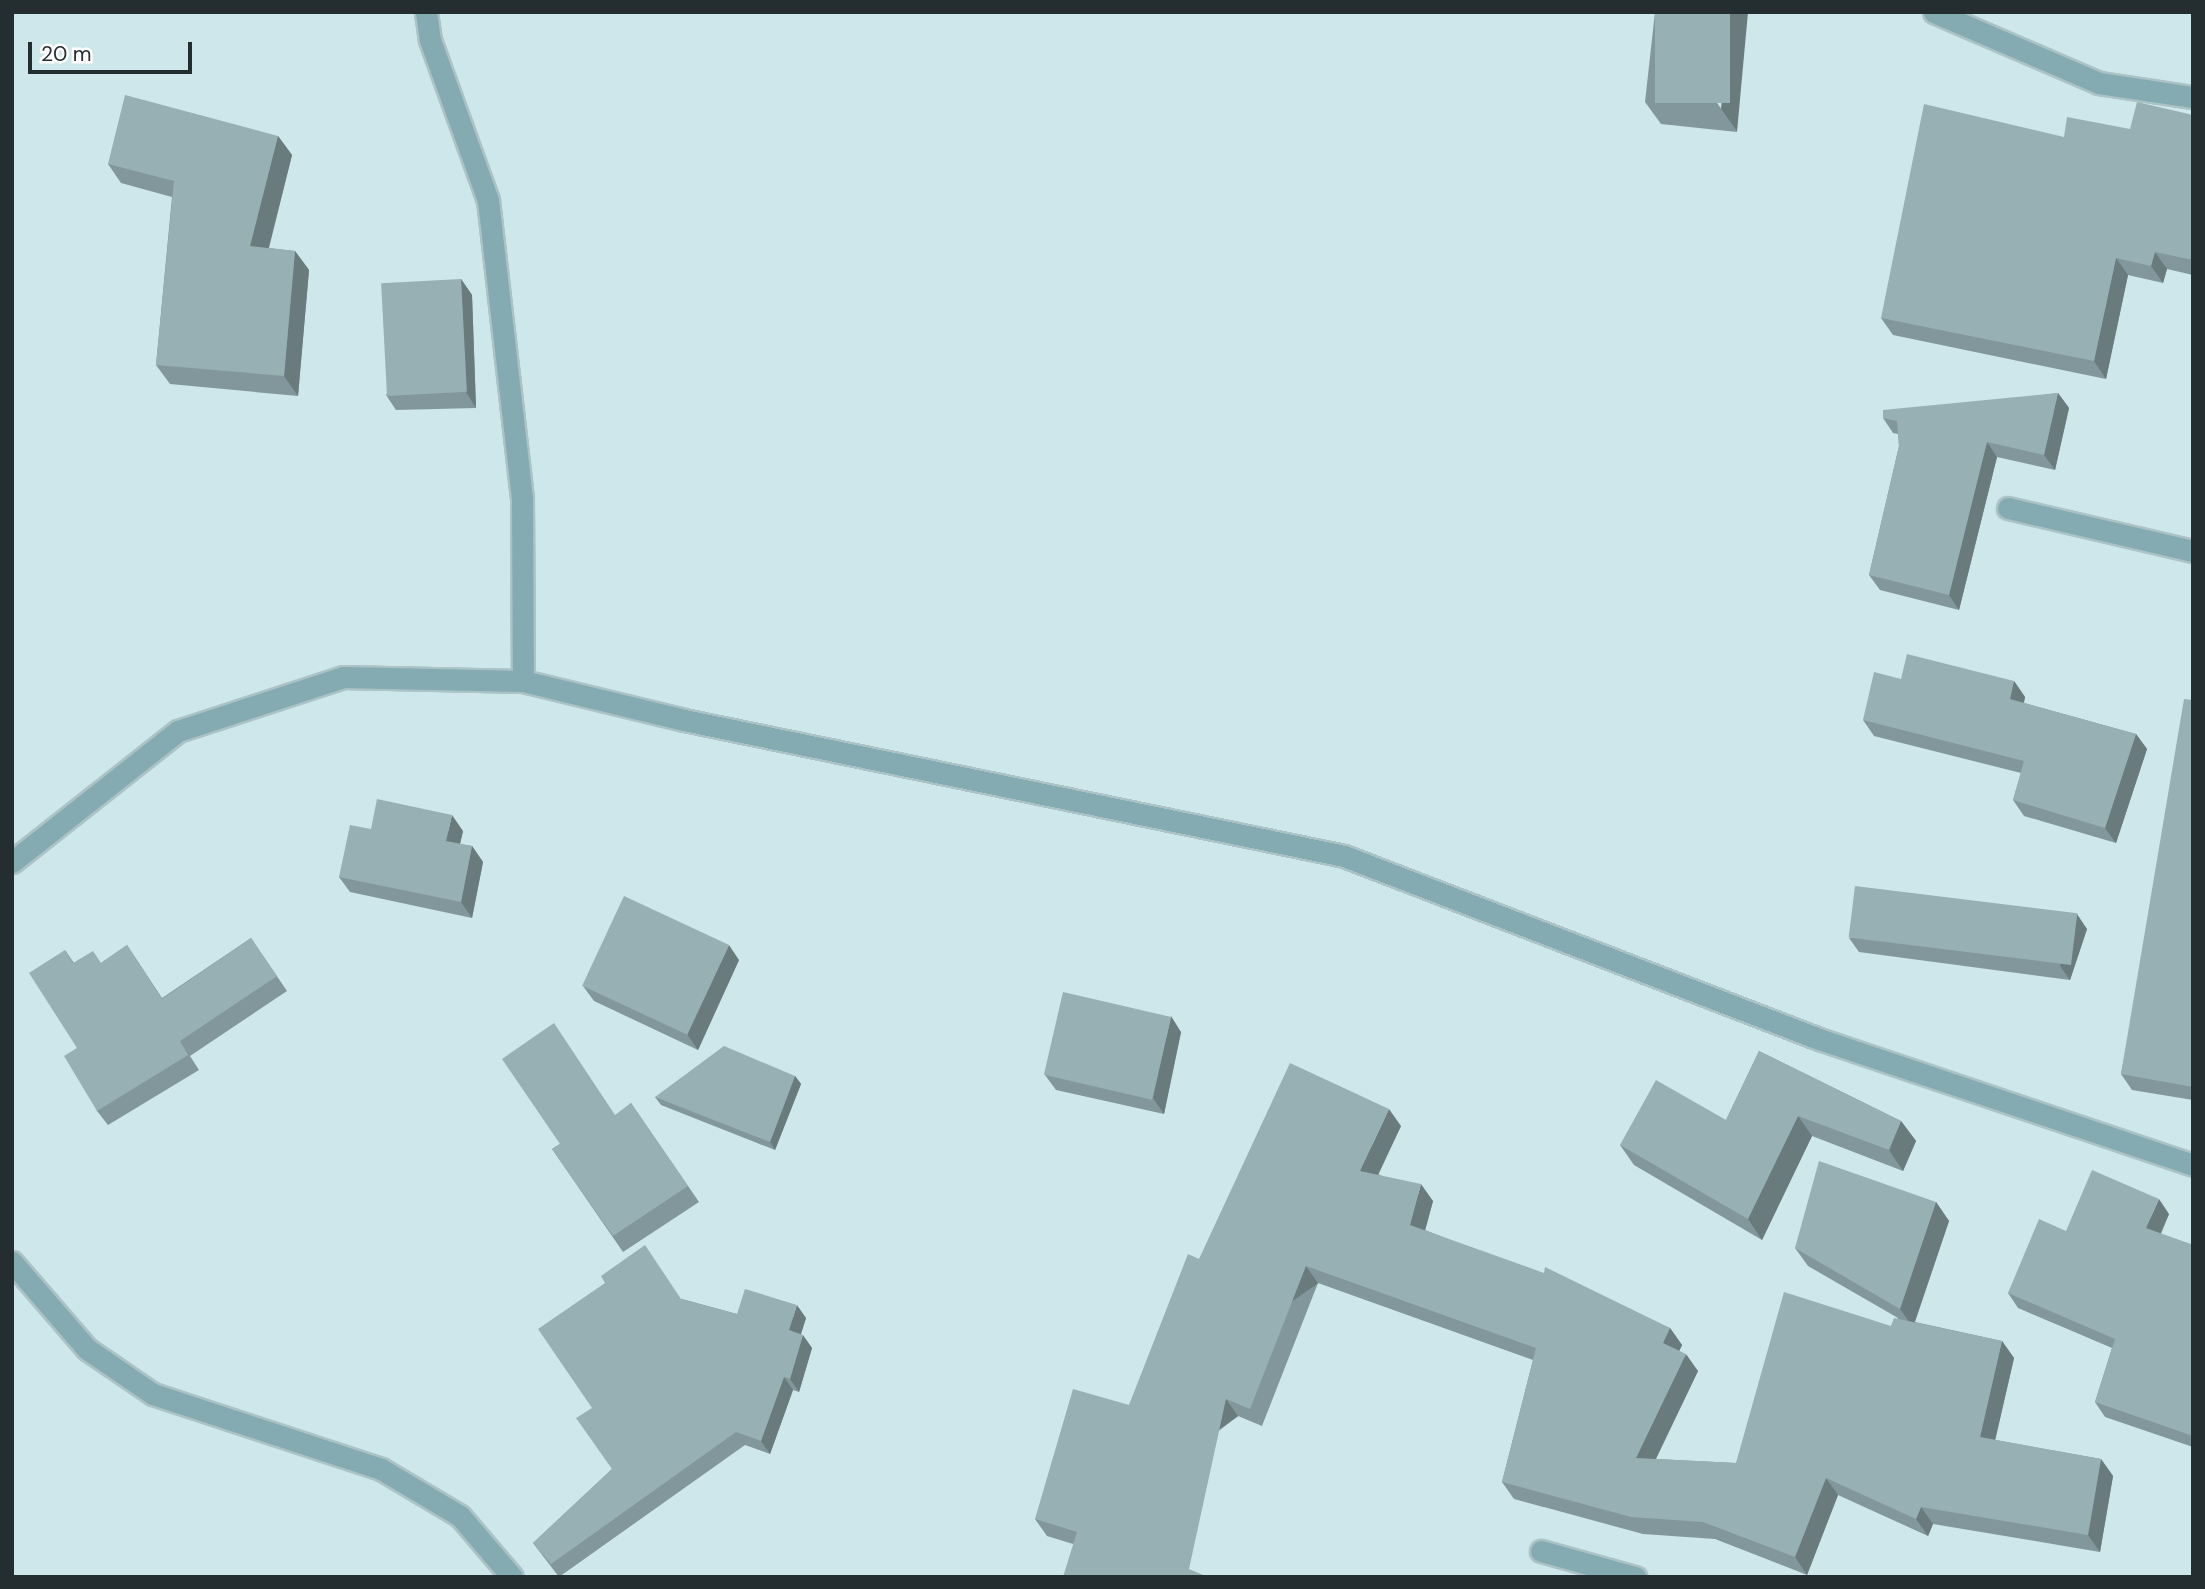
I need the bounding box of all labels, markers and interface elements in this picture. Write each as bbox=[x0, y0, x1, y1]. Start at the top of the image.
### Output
scale bar bbox=[32, 28, 196, 72]
text: 20 m bbox=[41, 40, 92, 68]

